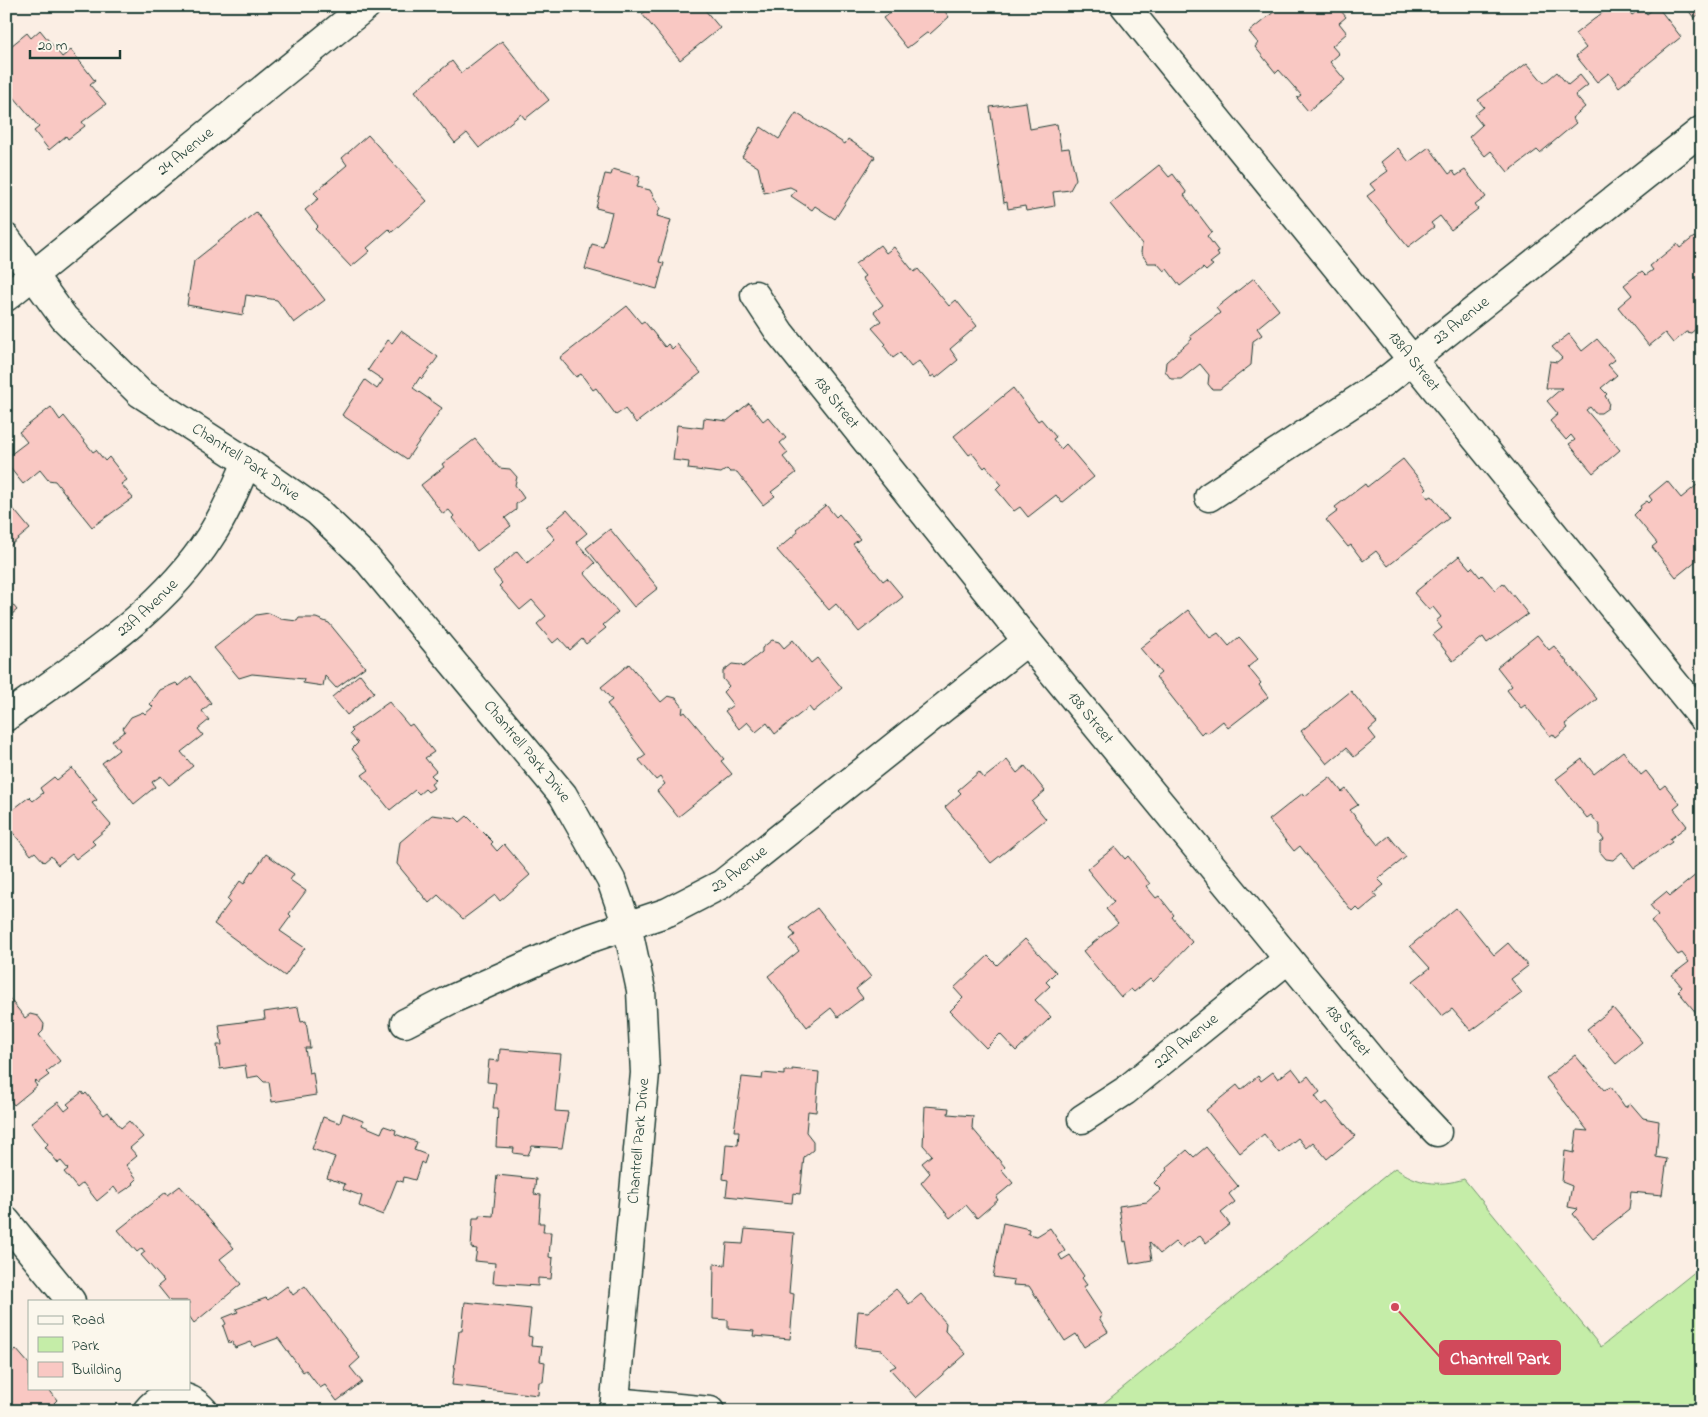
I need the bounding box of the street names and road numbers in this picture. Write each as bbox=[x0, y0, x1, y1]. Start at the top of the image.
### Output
street label: 24 Avenue bbox=[152, 121, 220, 182]
street label: 23 Avenue bbox=[1428, 290, 1495, 351]
street label: 138A Street bbox=[1382, 326, 1446, 398]
street label: 138 Street bbox=[807, 371, 865, 435]
street label: Chantrell Park Drive bbox=[187, 417, 306, 508]
street label: 23A Avenue bbox=[112, 573, 185, 643]
street label: 138 Street bbox=[1061, 686, 1120, 750]
street label: Chantrell Park Drive bbox=[477, 695, 577, 807]
street label: 23 Avenue bbox=[707, 840, 774, 900]
street label: 138 Street bbox=[1318, 999, 1377, 1063]
street label: 22A Avenue bbox=[1148, 1007, 1225, 1075]
street label: Chantrell Park Drive bbox=[622, 1076, 657, 1205]

